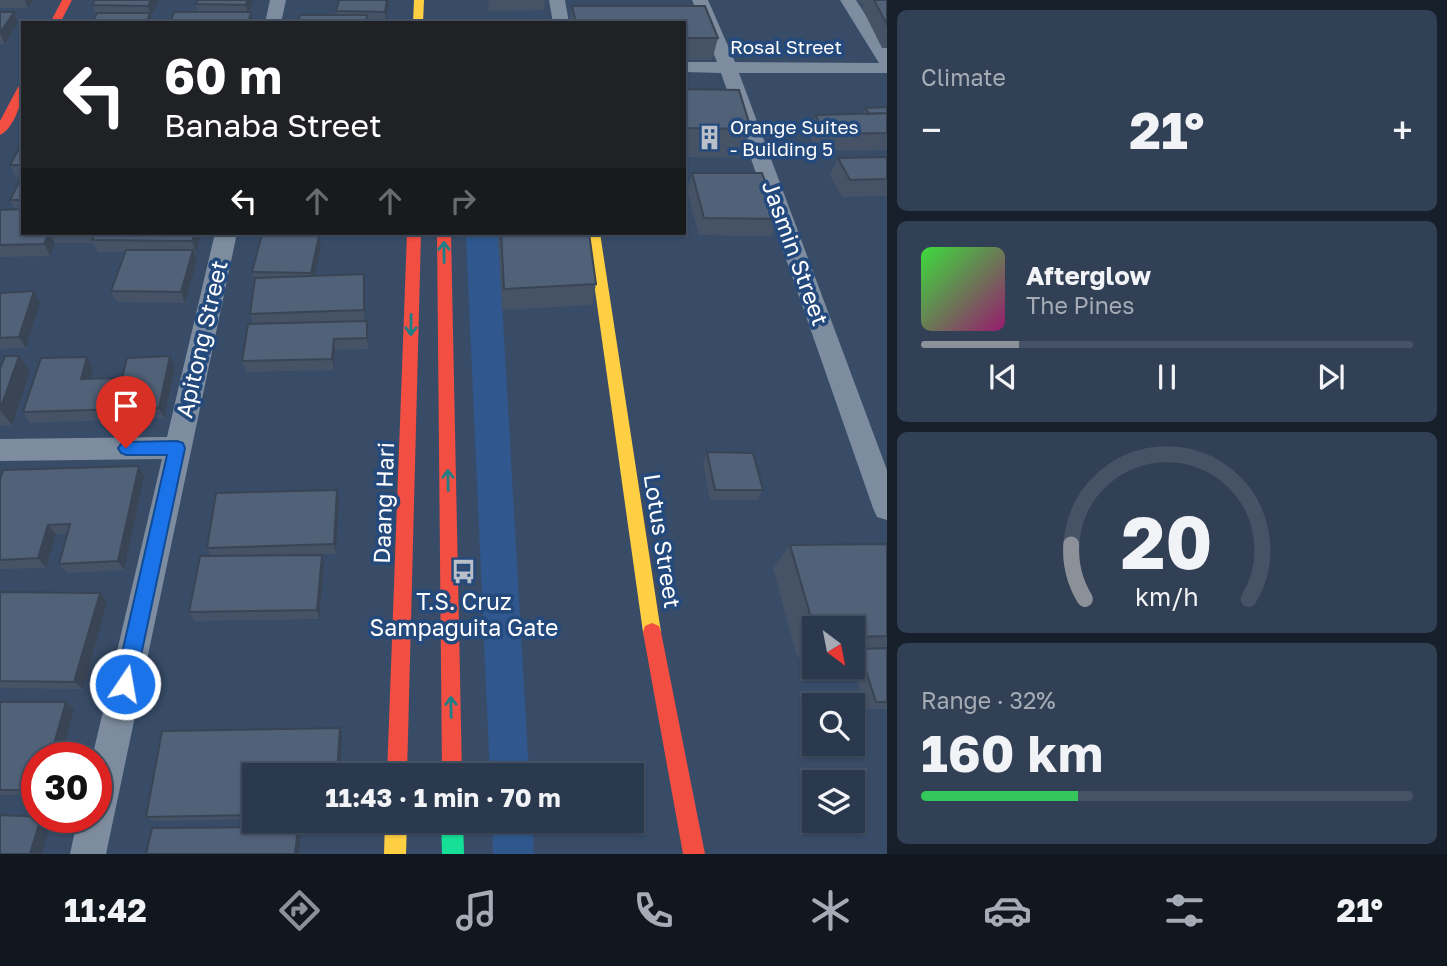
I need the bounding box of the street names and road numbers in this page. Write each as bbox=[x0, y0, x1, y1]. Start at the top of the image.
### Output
street label: Rosal Street bbox=[730, 35, 842, 58]
street label: Jasmin Street bbox=[757, 176, 835, 329]
street label: Apitong Street bbox=[169, 257, 233, 420]
street label: Daang Hari bbox=[367, 442, 399, 564]
street label: Lotus Street bbox=[639, 472, 687, 610]

